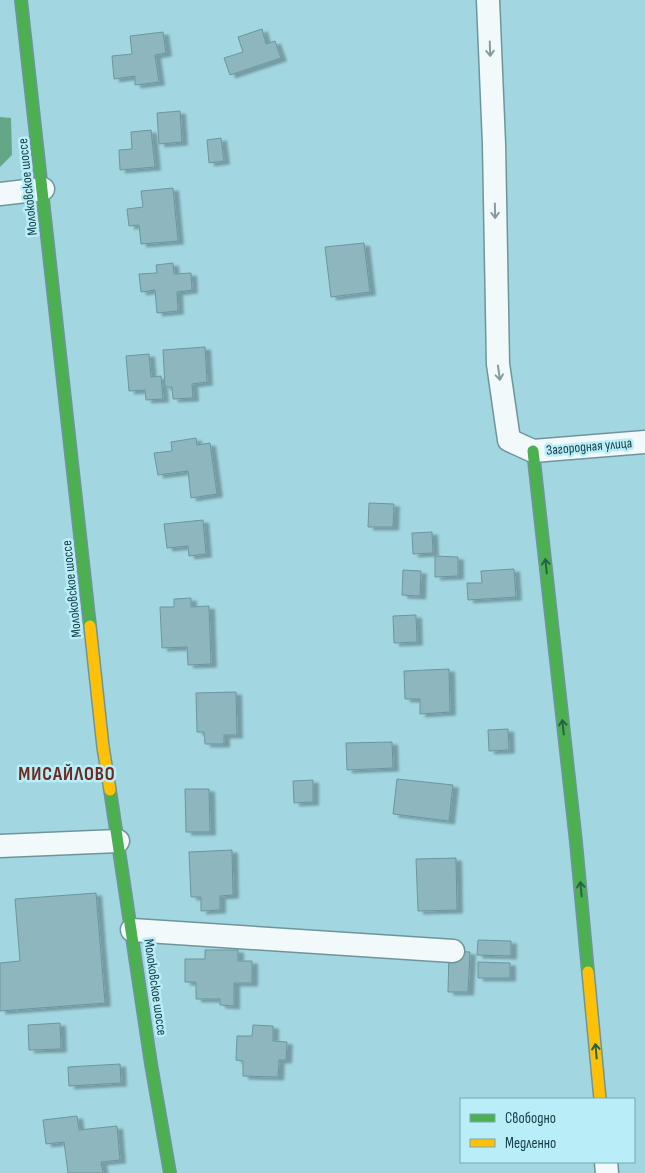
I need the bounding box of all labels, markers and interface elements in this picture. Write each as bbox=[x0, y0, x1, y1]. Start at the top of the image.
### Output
one-way arrow bbox=[486, 40, 495, 56]
street label: Молоковское шоссе bbox=[14, 138, 41, 236]
one-way arrow bbox=[491, 203, 500, 219]
one-way arrow bbox=[495, 365, 505, 381]
street label: Загородная улица bbox=[545, 434, 633, 459]
street label: Молоковское шоссе bbox=[58, 540, 85, 638]
one-way arrow bbox=[541, 558, 551, 574]
one-way arrow bbox=[558, 720, 568, 736]
district label: МИСАЙЛОВО bbox=[18, 763, 116, 786]
one-way arrow bbox=[576, 881, 585, 897]
street label: Молоковское шоссе bbox=[140, 938, 171, 1037]
one-way arrow bbox=[591, 1043, 601, 1059]
legend bbox=[460, 1098, 635, 1163]
text: Свободно bbox=[505, 1109, 556, 1128]
text: Медленно bbox=[505, 1134, 556, 1153]

